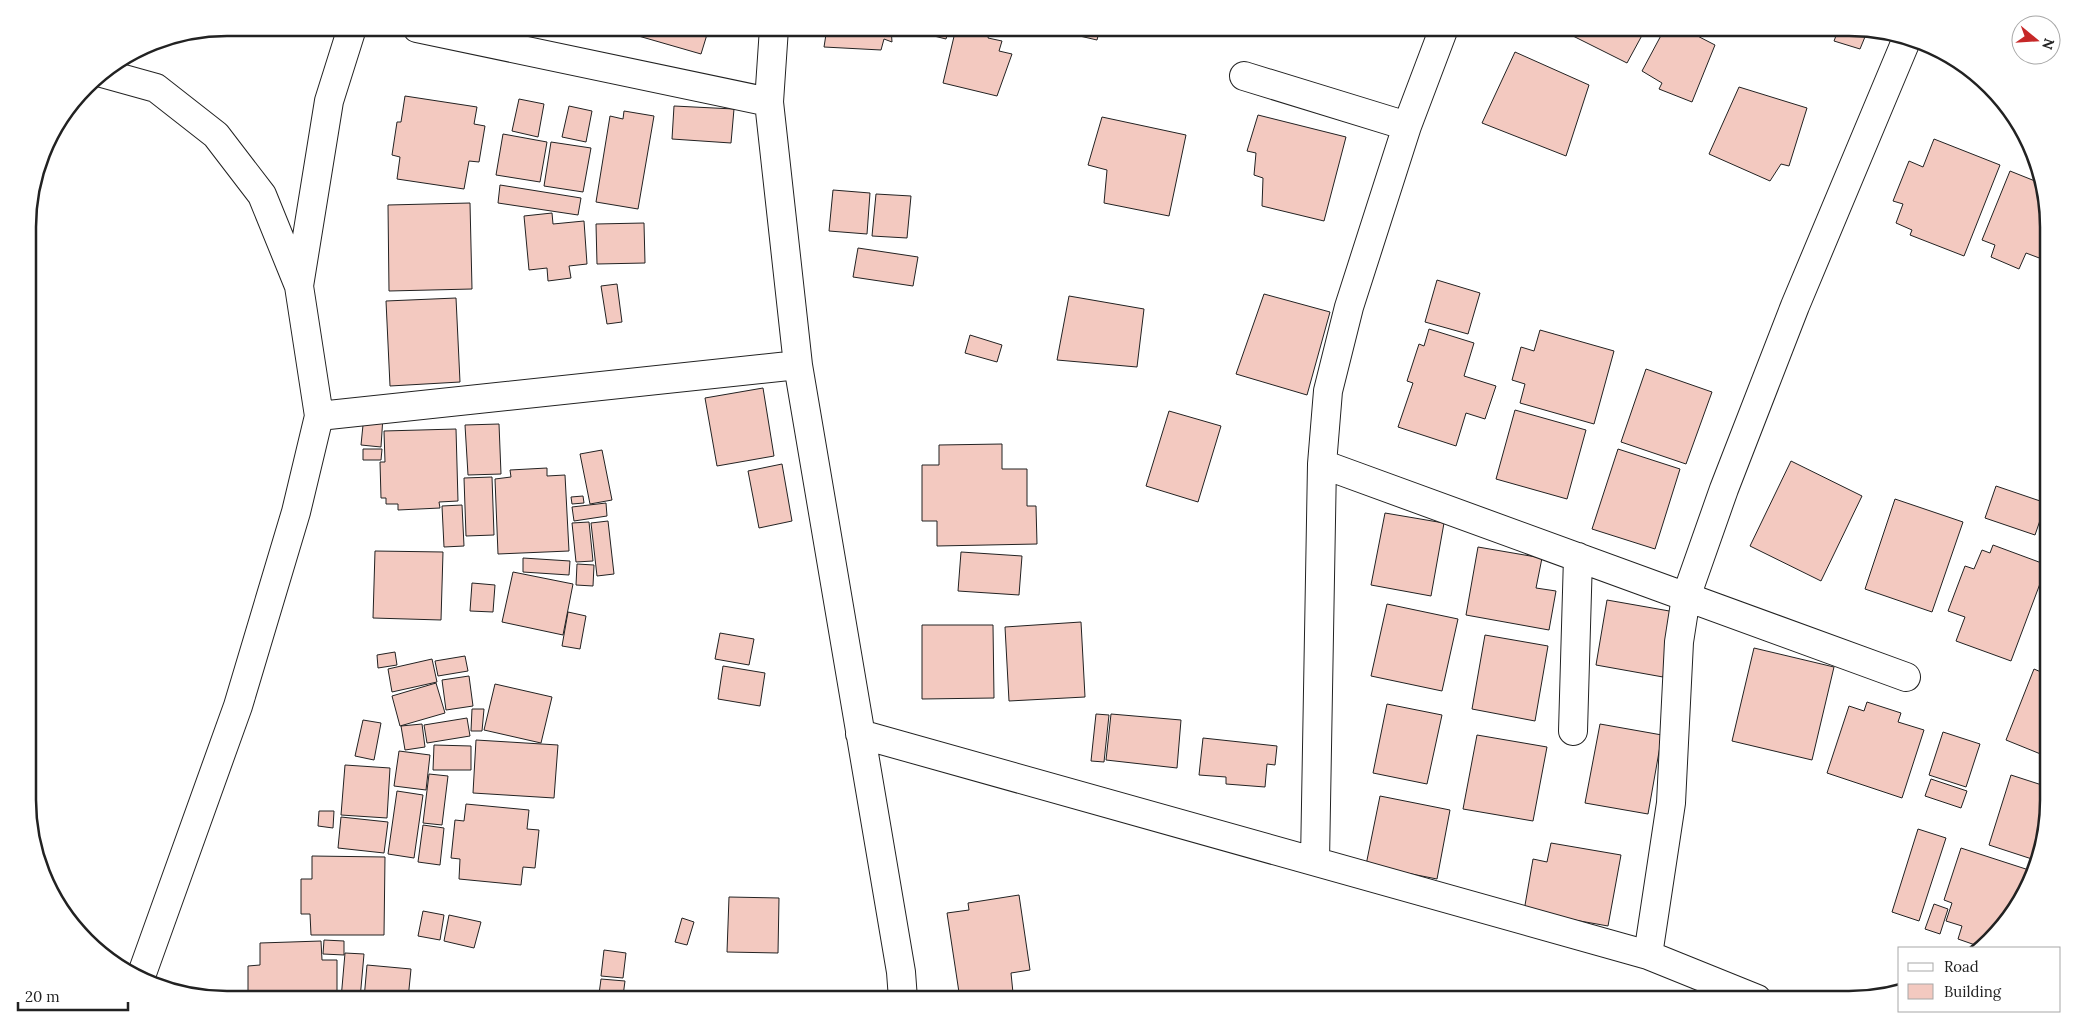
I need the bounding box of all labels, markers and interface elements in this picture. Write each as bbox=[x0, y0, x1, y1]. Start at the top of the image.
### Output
north arrow bbox=[2011, 15, 2061, 65]
text: N bbox=[2038, 36, 2059, 52]
legend bbox=[1898, 947, 2061, 1012]
text: Road bbox=[1944, 957, 1979, 976]
scale bar bbox=[18, 980, 128, 1012]
text: Building bbox=[1944, 982, 2002, 1001]
text: 20 m bbox=[25, 987, 60, 1006]

